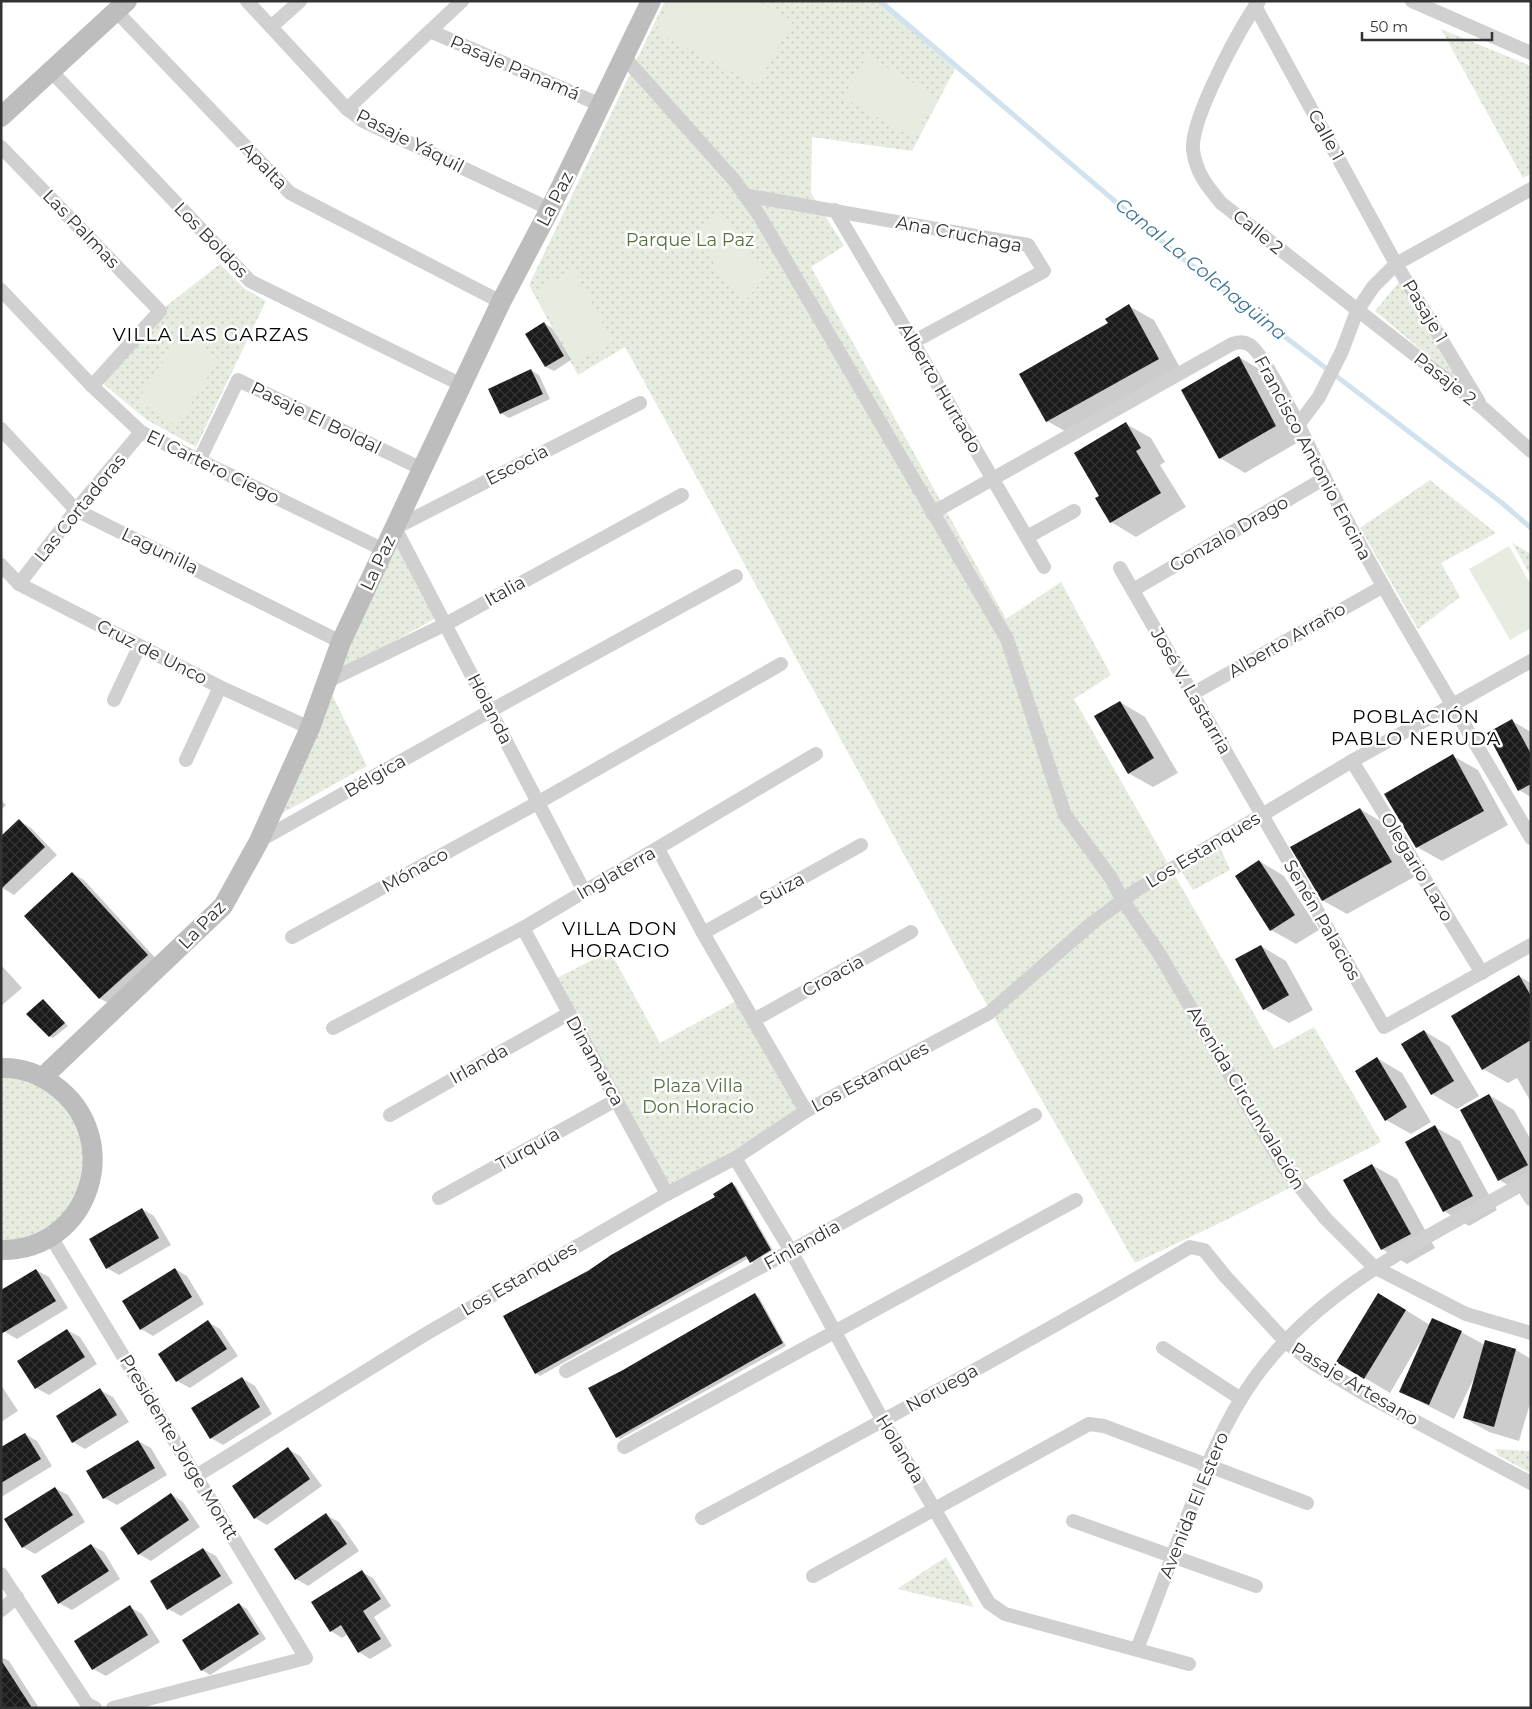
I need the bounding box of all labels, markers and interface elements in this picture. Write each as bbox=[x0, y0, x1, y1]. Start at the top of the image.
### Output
scale bar bbox=[1362, 10, 1492, 42]
text: 50 m bbox=[1370, 17, 1408, 36]
street label: Pasaje Panamá bbox=[447, 31, 583, 105]
street label: Pasaje Yáquil bbox=[352, 104, 468, 178]
street label: Calle 1 bbox=[1303, 106, 1349, 164]
street label: Apalta bbox=[236, 138, 292, 194]
street label: La Paz bbox=[532, 168, 578, 230]
street label: Las Palmas bbox=[38, 185, 124, 273]
water label: Canal La Colchagüina bbox=[1111, 193, 1291, 345]
street label: Los Boldos bbox=[169, 197, 253, 283]
street label: Calle 2 bbox=[1228, 205, 1288, 259]
street label: Ana Cruchaga bbox=[894, 211, 1024, 257]
park label: Parque La Paz bbox=[626, 229, 754, 251]
street label: Pasaje 1 bbox=[1398, 275, 1452, 347]
street label: Alberto Hurtado bbox=[894, 319, 986, 457]
district label: VILLA LAS GARZAS bbox=[113, 323, 309, 346]
street label: Pasaje 2 bbox=[1409, 348, 1481, 410]
street label: Francisco Antonio Encina bbox=[1250, 352, 1376, 564]
street label: Pasaje El Boldal bbox=[247, 377, 385, 459]
street label: El Cartero Ciego bbox=[143, 425, 283, 509]
street label: Escocia bbox=[482, 440, 552, 490]
street label: Las Cortadoras bbox=[30, 449, 130, 567]
street label: Gonzalo Drago bbox=[1166, 491, 1292, 577]
street label: Lagunilla bbox=[118, 523, 202, 579]
street label: La Paz bbox=[356, 532, 400, 594]
street label: Italia bbox=[481, 571, 529, 611]
street label: Alberto Arraño bbox=[1224, 598, 1350, 682]
street label: Cruz de Unco bbox=[93, 615, 211, 689]
street label: José V. Lastarria bbox=[1145, 623, 1236, 758]
street label: Holanda bbox=[463, 670, 517, 748]
district label: POBLACIÓN PABLO NERUDA bbox=[1331, 705, 1501, 750]
street label: Bélgica bbox=[340, 750, 410, 802]
street label: Los Estanques bbox=[1142, 807, 1264, 893]
street label: Olegario Lazo bbox=[1376, 809, 1458, 925]
street label: Inglaterra bbox=[573, 842, 659, 904]
street label: Mónaco bbox=[378, 843, 452, 897]
street label: Senén Palacios bbox=[1279, 856, 1366, 984]
street label: Suiza bbox=[756, 868, 808, 910]
street label: La Paz bbox=[174, 896, 230, 954]
district label: VILLA DON HORACIO bbox=[562, 917, 678, 962]
street label: Croacia bbox=[798, 950, 868, 1002]
street label: Avenida Circunvalación bbox=[1183, 1002, 1309, 1194]
street label: Dinamarca bbox=[561, 1012, 629, 1110]
street label: Los Estanques bbox=[808, 1037, 933, 1117]
street label: Irlanda bbox=[446, 1039, 512, 1089]
park label: Plaza Villa Don Horacio bbox=[642, 1075, 754, 1118]
street label: Turquía bbox=[493, 1123, 563, 1175]
street label: Finlandia bbox=[760, 1215, 844, 1275]
street label: Los Estanques bbox=[457, 1237, 581, 1321]
street label: Pasaje Artesano bbox=[1287, 1337, 1423, 1431]
street label: Presidente Jorge Montt bbox=[115, 1350, 243, 1544]
street label: Noruega bbox=[902, 1359, 982, 1417]
street label: Holanda bbox=[871, 1411, 929, 1487]
street label: Avenida El Estero bbox=[1155, 1429, 1233, 1581]

